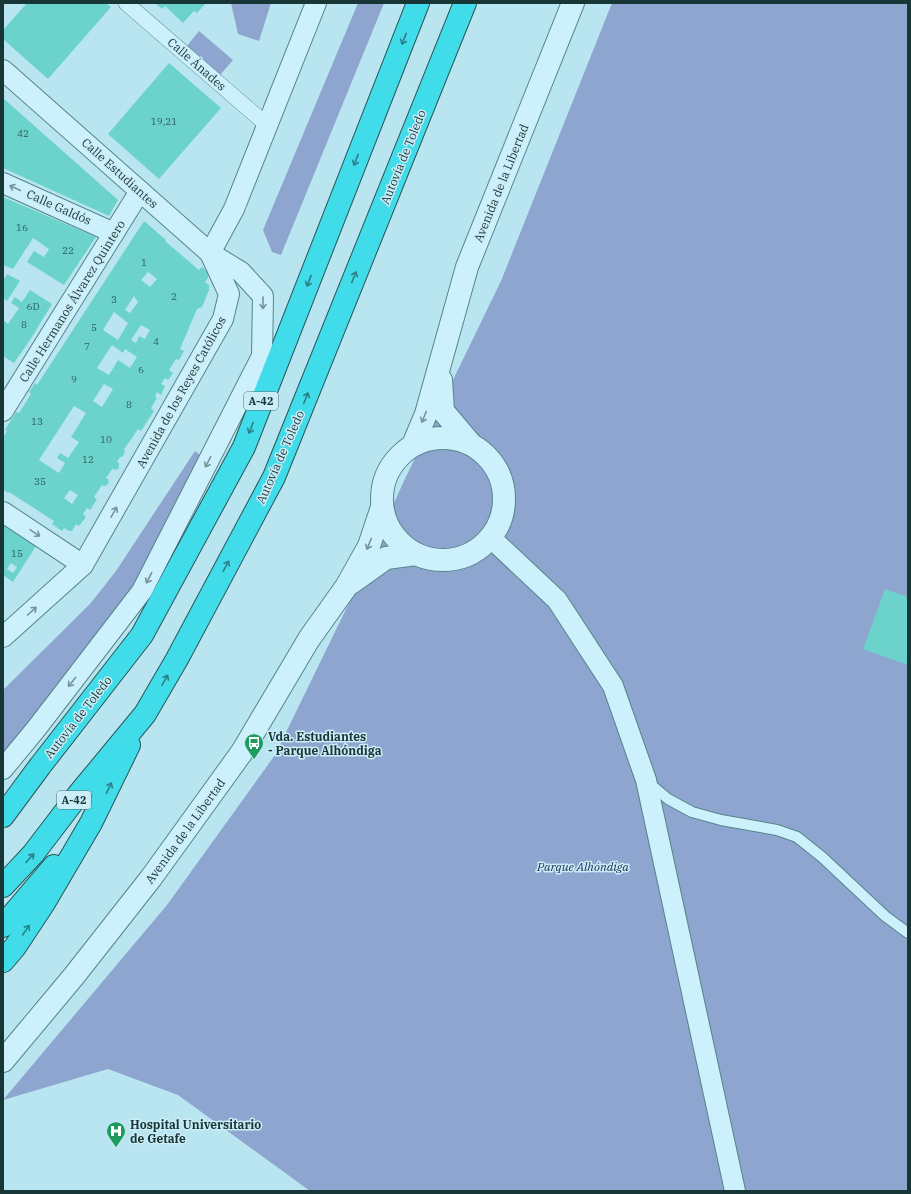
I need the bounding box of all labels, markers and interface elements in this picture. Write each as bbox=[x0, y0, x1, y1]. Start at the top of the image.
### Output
one-way arrow bbox=[399, 33, 407, 45]
street label: Calle Ánades bbox=[165, 34, 229, 94]
street label: Autovía de Toledo bbox=[377, 107, 429, 206]
house number: 19,21 bbox=[151, 115, 177, 128]
street label: Avenida de la Libertad bbox=[470, 122, 532, 244]
house number: 42 bbox=[17, 127, 29, 140]
street label: Calle Estudiantes bbox=[79, 135, 161, 211]
one-way arrow bbox=[352, 154, 360, 166]
one-way arrow bbox=[9, 184, 21, 191]
street label: Calle Galdós bbox=[24, 186, 94, 228]
street label: Calle Hermanos Álvarez Quintero bbox=[16, 217, 128, 385]
house number: 16 bbox=[16, 221, 28, 234]
house number: 22 bbox=[62, 244, 74, 257]
house number: 1 bbox=[141, 256, 147, 269]
one-way arrow bbox=[351, 272, 359, 284]
one-way arrow bbox=[304, 275, 312, 287]
house number: 2 bbox=[171, 290, 177, 303]
house number: 3 bbox=[111, 293, 117, 306]
one-way arrow bbox=[259, 296, 267, 309]
house number: 6D bbox=[26, 300, 40, 313]
street label: Avenida de los Reyes Católicos bbox=[133, 313, 229, 470]
house number: 8 bbox=[21, 318, 27, 331]
house number: 5 bbox=[91, 321, 97, 334]
house number: 4 bbox=[153, 335, 159, 348]
house number: 7 bbox=[84, 340, 90, 353]
house number: 6 bbox=[138, 363, 144, 376]
house number: 9 bbox=[71, 373, 77, 386]
road number: A-42 bbox=[244, 392, 278, 410]
one-way arrow bbox=[302, 392, 310, 404]
house number: 8 bbox=[126, 398, 132, 411]
street label: Autovía de Toledo bbox=[253, 408, 307, 506]
one-way arrow bbox=[420, 411, 428, 423]
house number: 13 bbox=[31, 415, 43, 428]
one-way arrow bbox=[246, 422, 254, 434]
house number: 10 bbox=[100, 433, 112, 446]
house number: 12 bbox=[82, 453, 94, 466]
one-way arrow bbox=[204, 455, 211, 467]
house number: 35 bbox=[34, 475, 46, 488]
one-way arrow bbox=[110, 506, 118, 518]
one-way arrow bbox=[30, 529, 41, 537]
one-way arrow bbox=[365, 537, 373, 549]
house number: 15 bbox=[11, 547, 23, 560]
one-way arrow bbox=[223, 560, 231, 572]
one-way arrow bbox=[145, 571, 152, 583]
one-way arrow bbox=[27, 606, 37, 615]
street label: Autovía de Toledo bbox=[41, 673, 115, 761]
one-way arrow bbox=[161, 674, 169, 686]
one-way arrow bbox=[68, 676, 76, 687]
place label: Vda. Estudiantes - Parque Alhóndiga bbox=[268, 729, 382, 758]
bus stop icon: Vda. Estudiantes - Parque Alhóndiga bbox=[243, 732, 265, 760]
street label: Avenida de la Libertad bbox=[142, 775, 228, 887]
one-way arrow bbox=[106, 782, 113, 794]
road number: A-42 bbox=[57, 791, 91, 809]
one-way arrow bbox=[25, 853, 34, 863]
park label: Parque Alhóndiga bbox=[536, 859, 629, 874]
one-way arrow bbox=[22, 924, 30, 935]
place label: Hospital Universitario de Getafe bbox=[130, 1117, 261, 1146]
hospital icon: Hospital Universitario de Getafe bbox=[105, 1120, 127, 1148]

